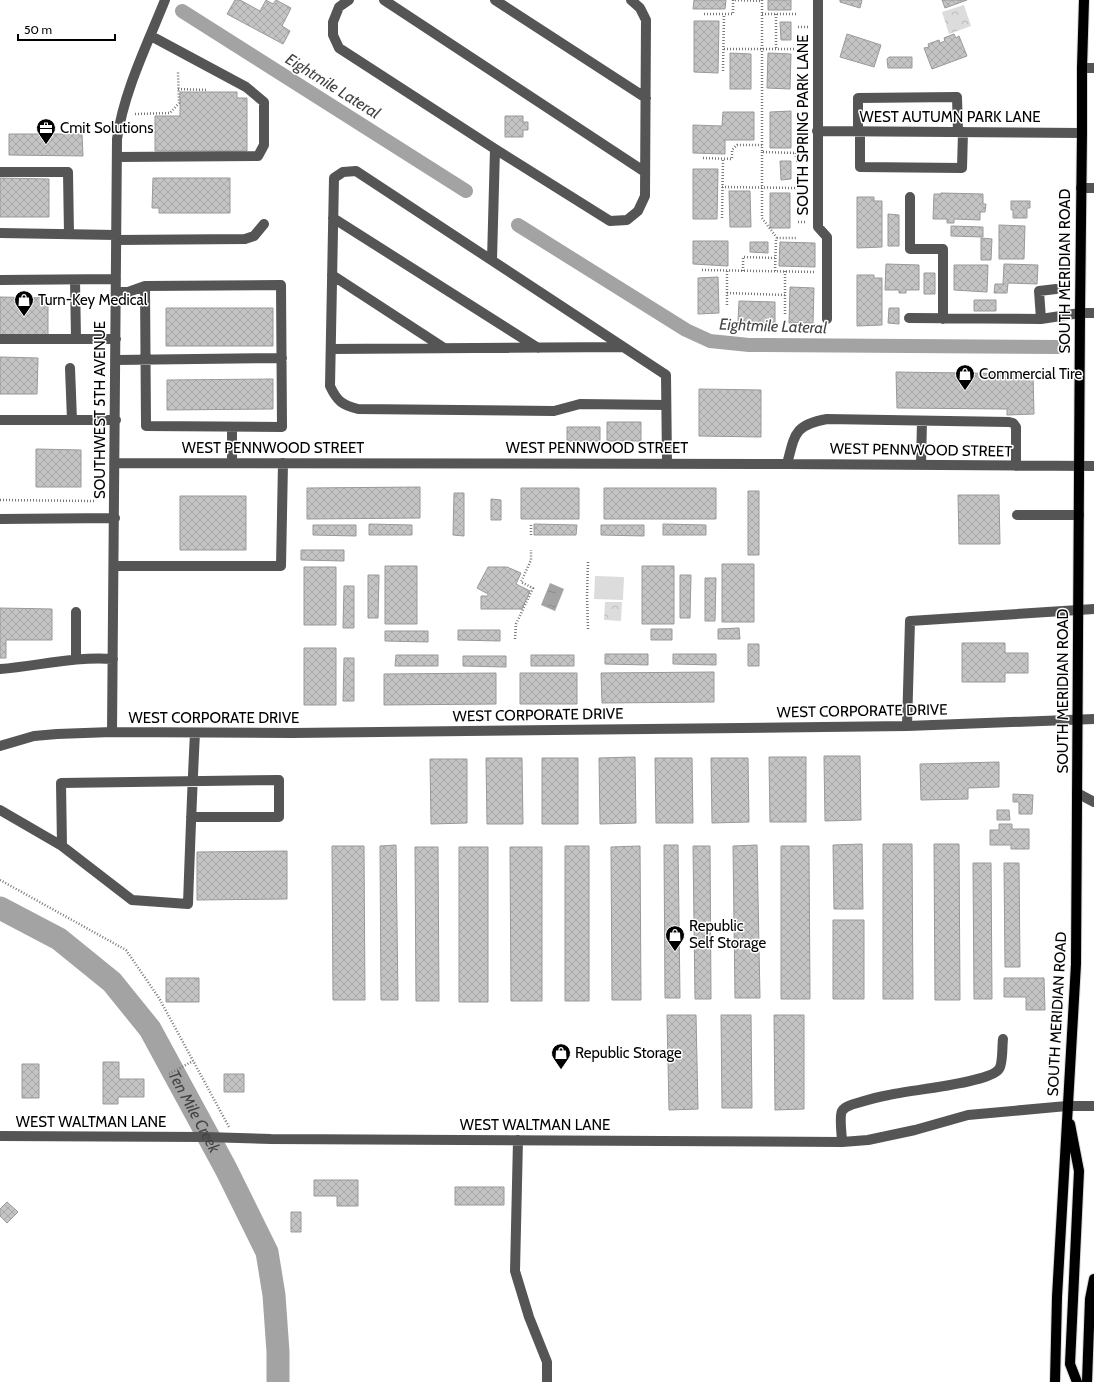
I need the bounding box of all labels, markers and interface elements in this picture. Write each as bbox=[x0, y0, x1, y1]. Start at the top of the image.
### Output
scale bar bbox=[18, 16, 115, 42]
text: 50 m bbox=[24, 22, 52, 37]
street label: SOUTH SPRING PARK LANE bbox=[794, 34, 812, 216]
water label: Eightmile Lateral bbox=[282, 49, 384, 123]
street label: WEST AUTUMN PARK LANE bbox=[859, 108, 1041, 126]
office icon: Cmit Solutions bbox=[35, 117, 57, 145]
place label: Cmit Solutions bbox=[60, 119, 153, 137]
street label: SOUTH MERIDIAN ROAD bbox=[1056, 188, 1074, 353]
shop icon: Turn-Key Medical bbox=[13, 289, 35, 317]
place label: Turn-Key Medical bbox=[38, 291, 148, 309]
water label: Eightmile Lateral bbox=[719, 315, 827, 337]
street label: SOUTHWEST 5TH AVENUE bbox=[91, 321, 109, 499]
shop icon: Commercial Tire bbox=[954, 363, 976, 391]
place label: Commercial Tire bbox=[979, 365, 1083, 383]
street label: WEST PENNWOOD STREET bbox=[182, 439, 364, 457]
street label: WEST PENNWOOD STREET bbox=[506, 439, 688, 457]
street label: WEST PENNWOOD STREET bbox=[830, 439, 1012, 461]
street label: SOUTH MERIDIAN ROAD bbox=[1054, 608, 1072, 773]
street label: WEST CORPORATE DRIVE bbox=[776, 701, 948, 721]
street label: WEST CORPORATE DRIVE bbox=[452, 705, 624, 725]
street label: WEST CORPORATE DRIVE bbox=[129, 709, 299, 727]
place label: Republic Self Storage bbox=[689, 917, 766, 952]
shop icon: Republic Self Storage bbox=[664, 924, 686, 952]
street label: SOUTH MERIDIAN ROAD bbox=[1044, 931, 1070, 1097]
shop icon: Republic Storage bbox=[550, 1042, 572, 1070]
place label: Republic Storage bbox=[575, 1044, 682, 1062]
water label: Ten Mile Creek bbox=[165, 1067, 225, 1157]
street label: WEST WALTMAN LANE bbox=[16, 1113, 166, 1131]
street label: WEST WALTMAN LANE bbox=[460, 1116, 610, 1134]

